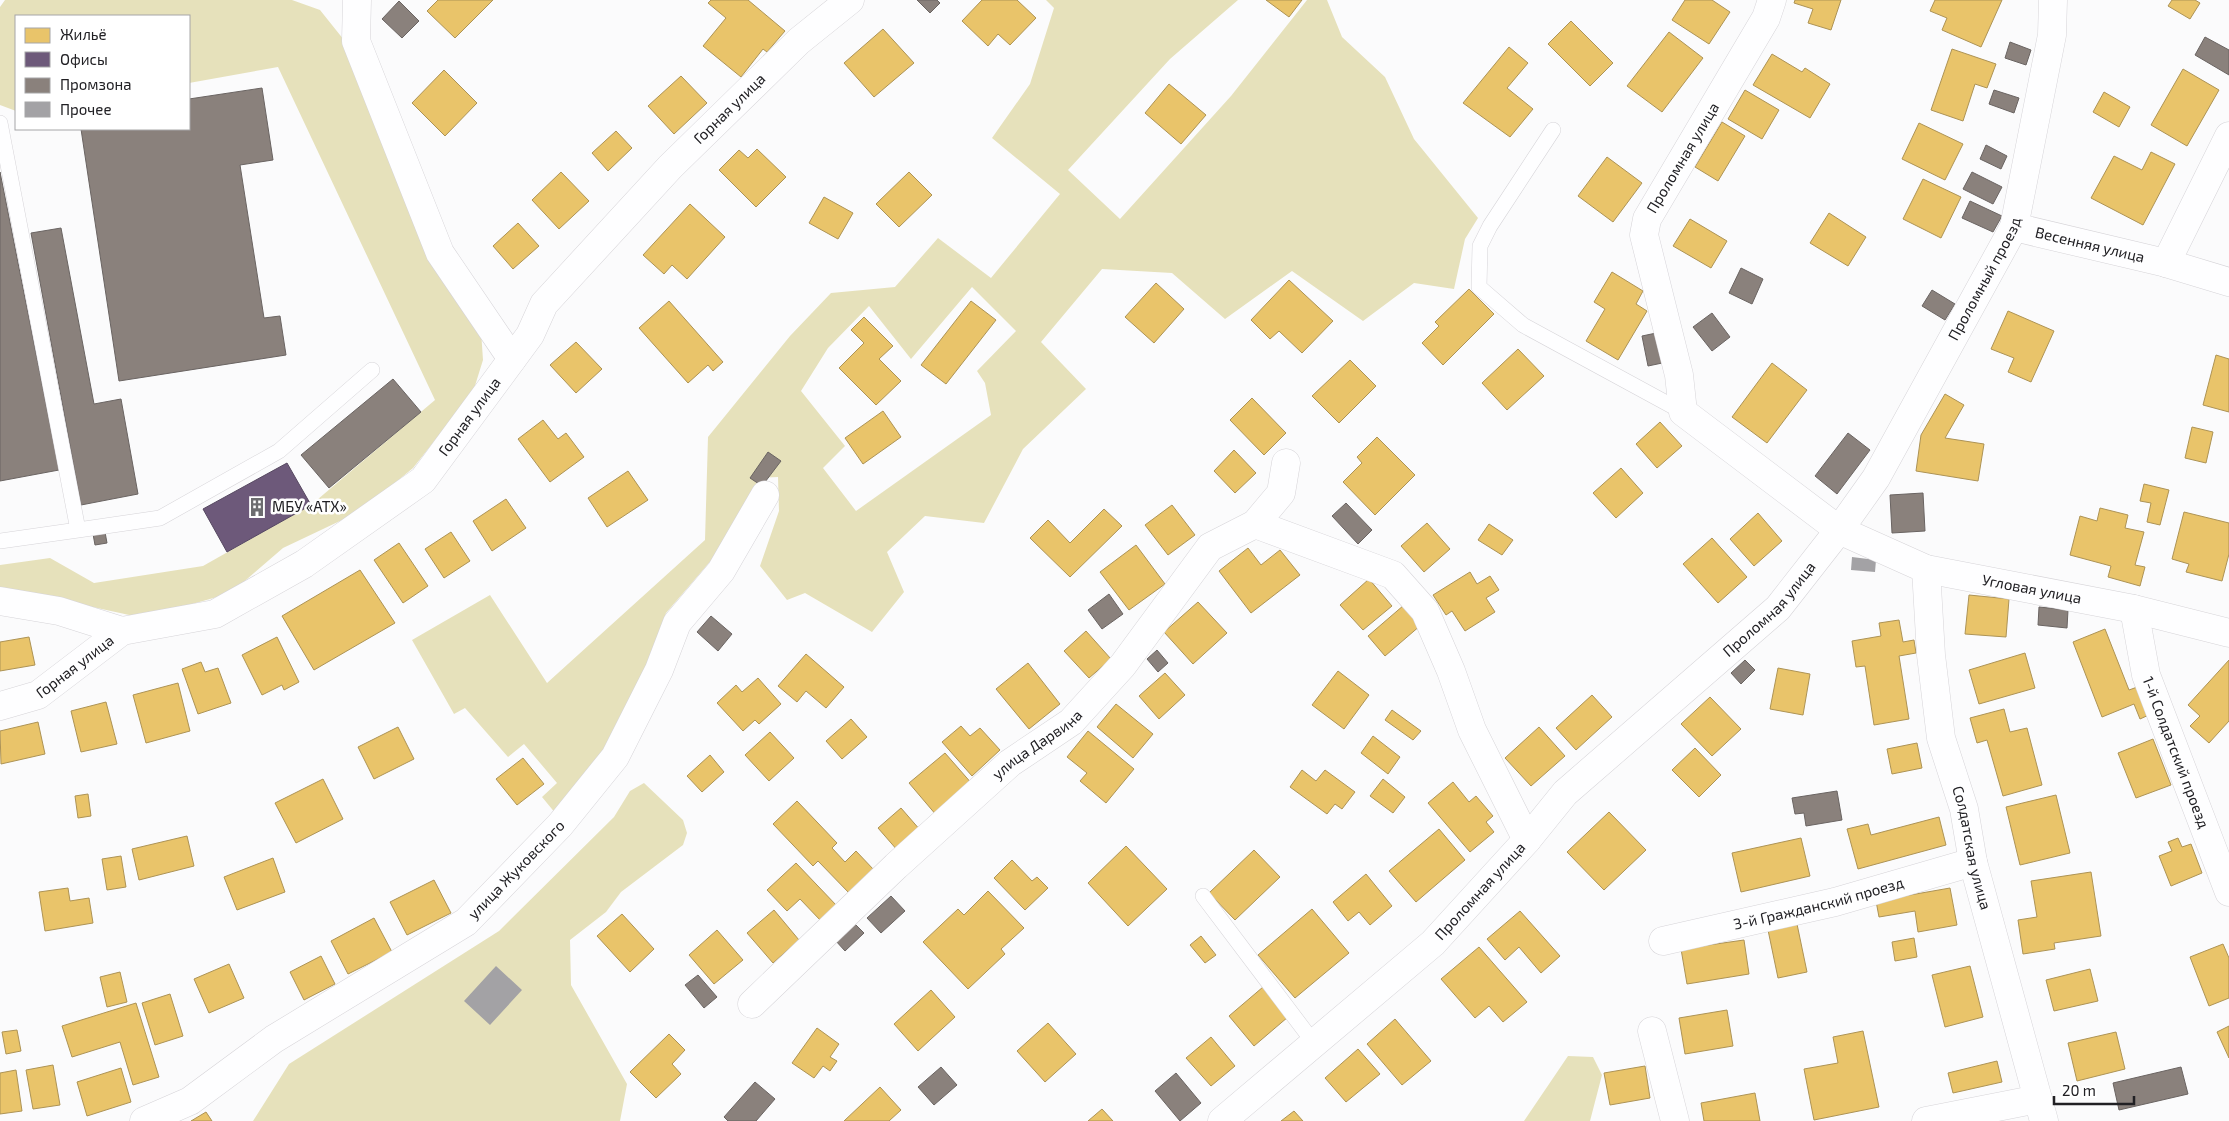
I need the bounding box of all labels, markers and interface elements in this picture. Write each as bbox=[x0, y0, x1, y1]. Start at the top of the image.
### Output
legend bbox=[15, 15, 190, 130]
text: Жильё bbox=[60, 25, 107, 43]
text: Офисы bbox=[60, 50, 108, 68]
street label: Горная улица bbox=[689, 69, 768, 147]
text: Промзона bbox=[60, 75, 132, 93]
street label: Проломная улица bbox=[1642, 99, 1723, 217]
text: Прочее bbox=[60, 100, 112, 118]
street label: Проломный проезд bbox=[1944, 216, 2024, 343]
street label: Весенняя улица bbox=[2034, 222, 2147, 266]
street label: Горная улица bbox=[434, 373, 504, 459]
building icon: МБУ «АТХ» bbox=[246, 496, 268, 518]
place label: МБУ «АТХ» bbox=[272, 497, 347, 515]
street label: Проломная улица bbox=[1719, 558, 1819, 660]
street label: Угловая улица bbox=[1981, 570, 2083, 607]
street label: Горная улица bbox=[32, 631, 117, 701]
street label: 1-й Солдатский проезд bbox=[2139, 674, 2214, 831]
street label: улица Дарвина bbox=[988, 706, 1086, 783]
street label: Солдатская улица bbox=[1949, 783, 1996, 912]
street label: улица Жуковского bbox=[464, 816, 568, 923]
street label: Проломная улица bbox=[1430, 838, 1529, 943]
street label: 3-й Гражданский проезд bbox=[1732, 873, 1906, 933]
scale bar bbox=[2054, 1074, 2134, 1106]
text: 20 m bbox=[2062, 1081, 2096, 1099]

